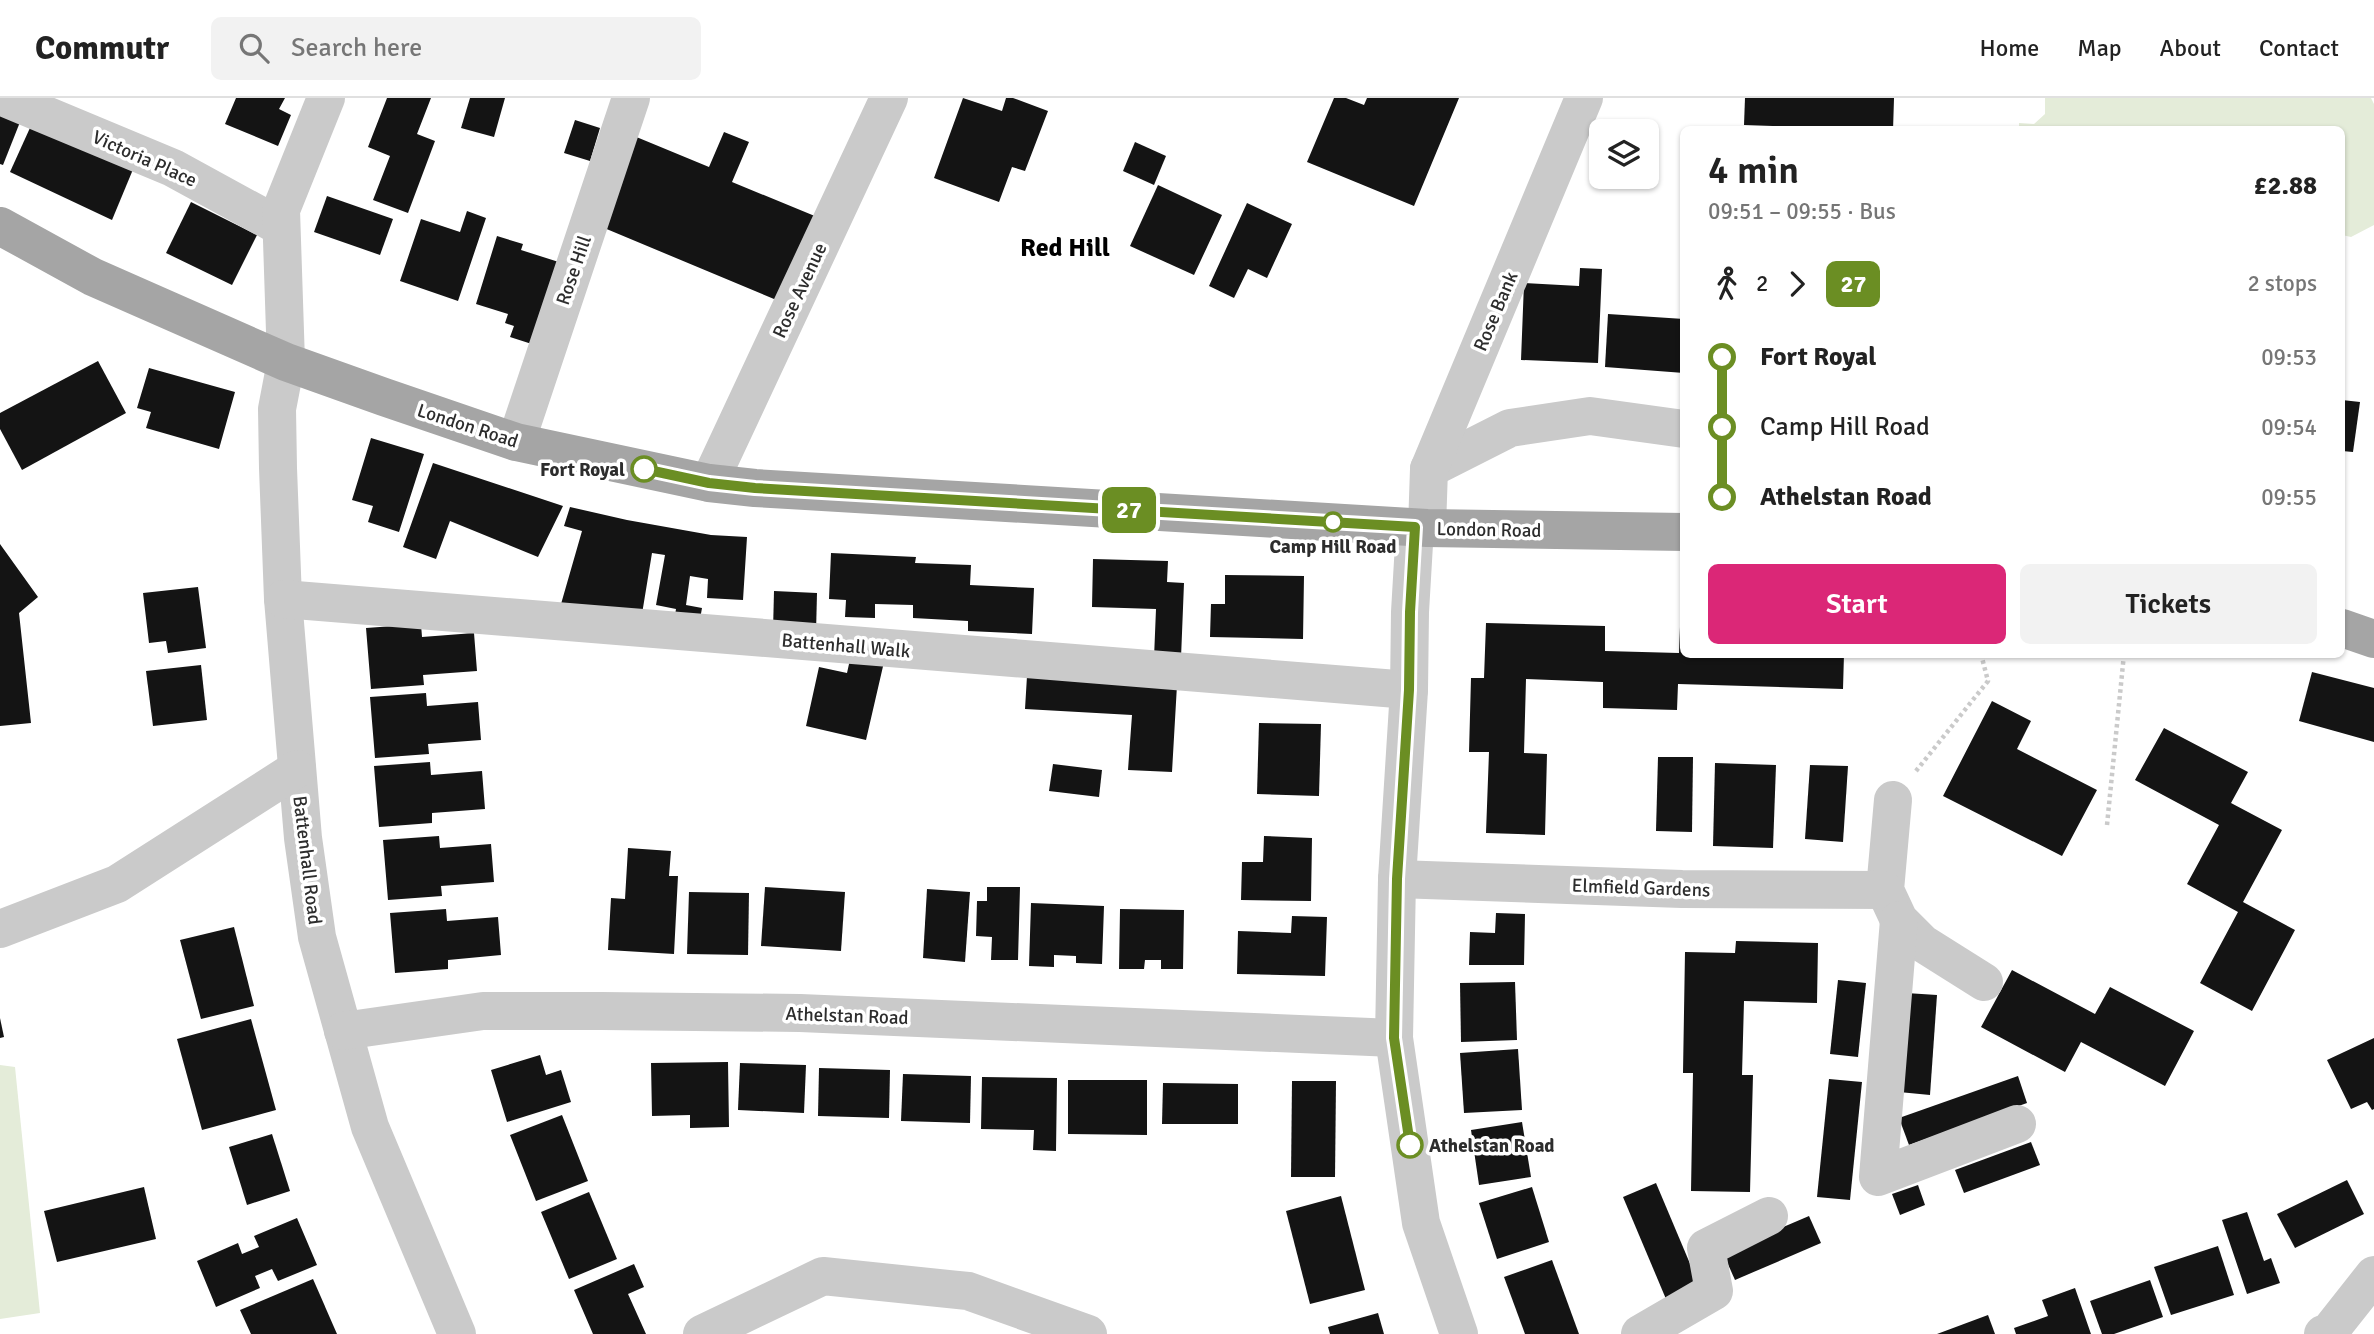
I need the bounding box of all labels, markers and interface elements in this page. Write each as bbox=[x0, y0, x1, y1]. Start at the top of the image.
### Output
search box bbox=[211, 17, 701, 80]
text: Commutr bbox=[35, 28, 169, 69]
icon: search bbox=[235, 29, 273, 67]
text: Search here bbox=[291, 32, 422, 64]
text: Home bbox=[1979, 33, 2039, 63]
text: Map bbox=[2077, 33, 2122, 63]
text: About bbox=[2160, 33, 2221, 63]
text: Contact bbox=[2259, 33, 2339, 63]
map controls bbox=[1589, 119, 1659, 189]
button: layers bbox=[1589, 119, 1659, 189]
street label: Victoria Place bbox=[89, 125, 201, 193]
text: 4 min bbox=[1708, 147, 1799, 194]
text: £2.88 bbox=[2253, 170, 2317, 202]
text: 09:51 – 09:55 · Bus bbox=[1708, 197, 1896, 226]
street label: Rose Hill bbox=[551, 232, 597, 308]
district label: Red Hill bbox=[1020, 232, 1110, 264]
street label: Rose Avenue bbox=[767, 239, 832, 342]
icon: walk bbox=[1708, 265, 1746, 303]
icon: forward bbox=[1778, 265, 1816, 303]
street label: Rose Bank bbox=[1468, 268, 1524, 355]
text: 2 bbox=[1756, 269, 1768, 298]
text: 27 bbox=[1840, 269, 1866, 299]
text: 2 stops bbox=[2247, 269, 2317, 298]
text: Fort Royal bbox=[1760, 341, 1876, 373]
text: 09:53 bbox=[2261, 343, 2317, 372]
street label: London Road bbox=[414, 398, 521, 454]
text: Camp Hill Road bbox=[1760, 411, 1930, 443]
text: 09:54 bbox=[2261, 413, 2317, 442]
marker: Fort Royal bbox=[631, 456, 657, 482]
place label: Fort Royal bbox=[540, 458, 625, 482]
text: Athelstan Road bbox=[1760, 481, 1932, 513]
text: 09:55 bbox=[2261, 483, 2317, 512]
line badge: 27 bbox=[1098, 487, 1160, 533]
text: 27 bbox=[1116, 495, 1142, 525]
marker: Camp Hill Road bbox=[1323, 512, 1343, 532]
street label: London Road bbox=[1436, 517, 1542, 543]
place label: Camp Hill Road bbox=[1270, 535, 1396, 559]
button: Start bbox=[1708, 564, 2006, 644]
button: Tickets bbox=[2020, 564, 2317, 644]
street label: Battenhall Walk bbox=[780, 628, 912, 664]
street label: Battenhall Road bbox=[287, 794, 327, 926]
street label: Elmfield Gardens bbox=[1571, 874, 1711, 902]
street label: Athelstan Road bbox=[785, 1002, 909, 1030]
marker: Athelstan Road bbox=[1397, 1132, 1423, 1158]
place label: Athelstan Road bbox=[1429, 1134, 1555, 1158]

